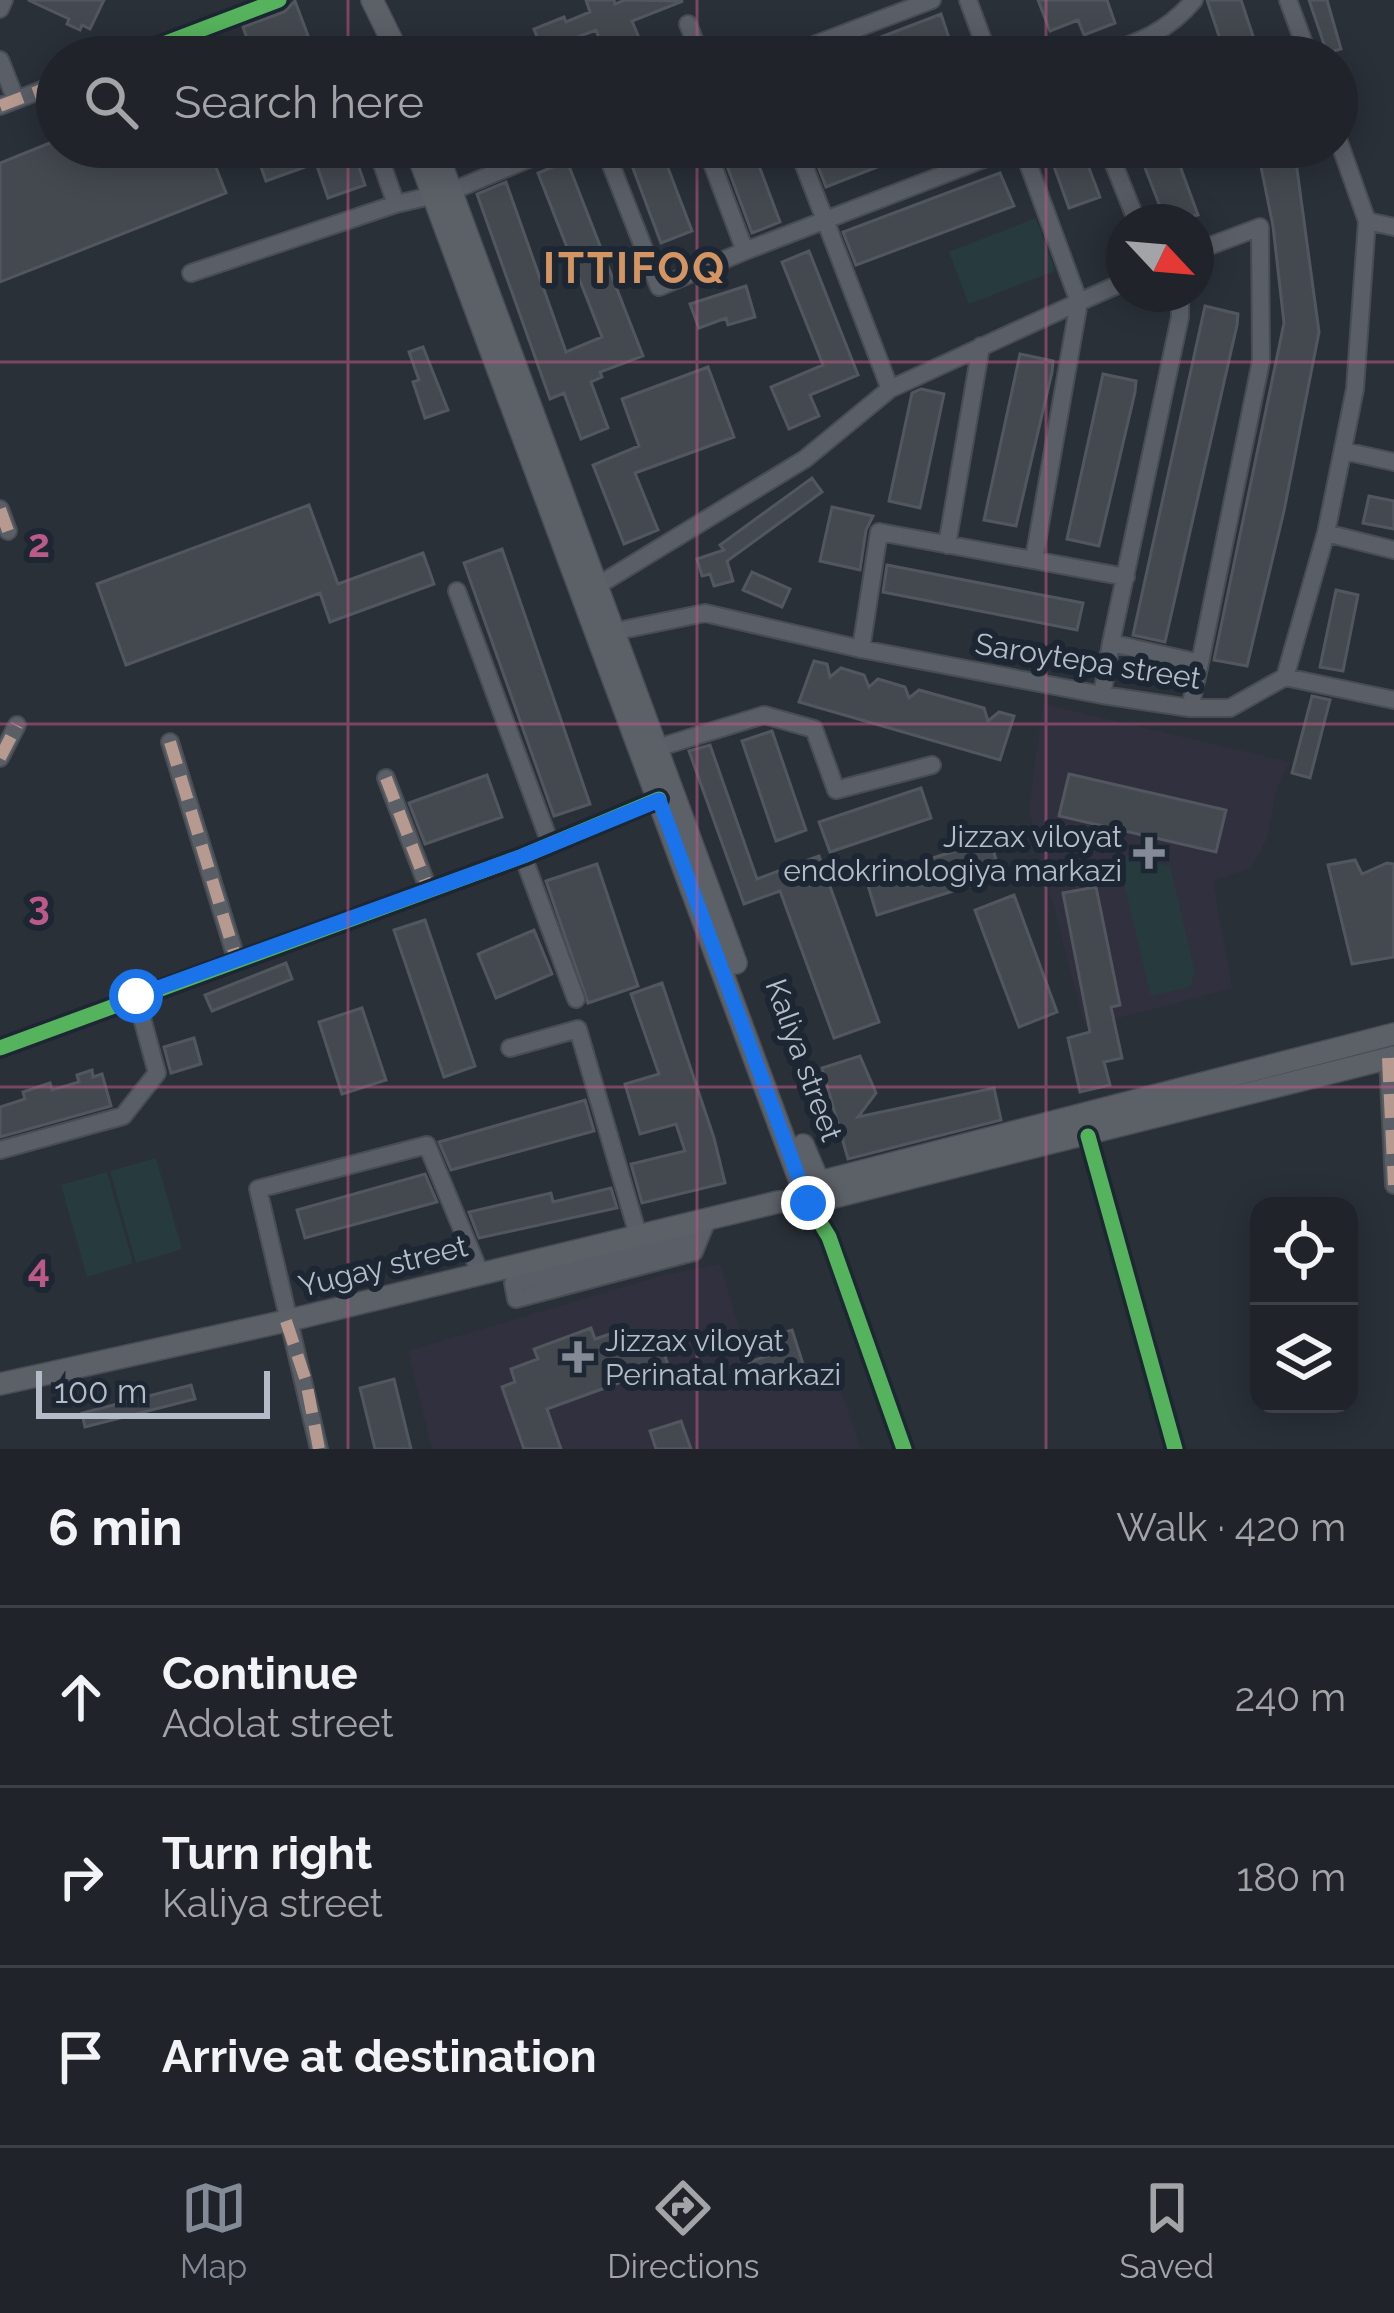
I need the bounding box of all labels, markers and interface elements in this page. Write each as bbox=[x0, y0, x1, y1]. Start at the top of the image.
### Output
search box bbox=[36, 36, 1358, 168]
icon: search bbox=[78, 69, 144, 135]
text: Search here bbox=[174, 76, 424, 129]
north arrow bbox=[1106, 204, 1214, 312]
district label: ITTIFOQ bbox=[543, 244, 727, 293]
text: 2 bbox=[28, 520, 50, 566]
street label: Saroytepa street bbox=[973, 626, 1203, 696]
place label: Jizzax viloyat endokrinologiya markazi bbox=[783, 819, 1122, 888]
marker: Jizzax viloyat endokrinologiya markazi bbox=[1133, 837, 1165, 869]
text: 3 bbox=[28, 882, 50, 928]
route start bbox=[109, 969, 163, 1023]
street label: Kaliya street bbox=[758, 974, 850, 1146]
route end bbox=[781, 1176, 835, 1230]
map controls bbox=[1250, 1197, 1358, 1413]
button: locate bbox=[1250, 1197, 1358, 1305]
street label: Yugay street bbox=[295, 1228, 471, 1304]
text: 4 bbox=[28, 1245, 50, 1291]
button: layers bbox=[1250, 1305, 1358, 1413]
place label: Jizzax viloyat Perinatal markazi bbox=[605, 1323, 841, 1392]
marker: Jizzax viloyat Perinatal markazi bbox=[562, 1341, 594, 1373]
scale bar bbox=[36, 1365, 270, 1418]
text: 100 m bbox=[54, 1372, 147, 1411]
text: 6 min bbox=[48, 1497, 183, 1557]
text: Walk · 420 m bbox=[1116, 1504, 1346, 1550]
text: Continue bbox=[162, 1647, 358, 1700]
icon: ahead bbox=[48, 1664, 114, 1730]
text: 240 m bbox=[1235, 1674, 1346, 1720]
text: Adolat street bbox=[162, 1700, 394, 1746]
text: Turn right bbox=[162, 1827, 372, 1880]
icon: right bbox=[48, 1844, 114, 1910]
text: 180 m bbox=[1237, 1854, 1346, 1900]
text: Kaliya street bbox=[162, 1880, 383, 1926]
icon: arrive bbox=[48, 2024, 114, 2090]
text: Arrive at destination bbox=[162, 2030, 597, 2083]
tab: Map bbox=[180, 2175, 247, 2286]
tab: Directions bbox=[607, 2175, 760, 2286]
tab: Saved bbox=[1120, 2175, 1214, 2286]

